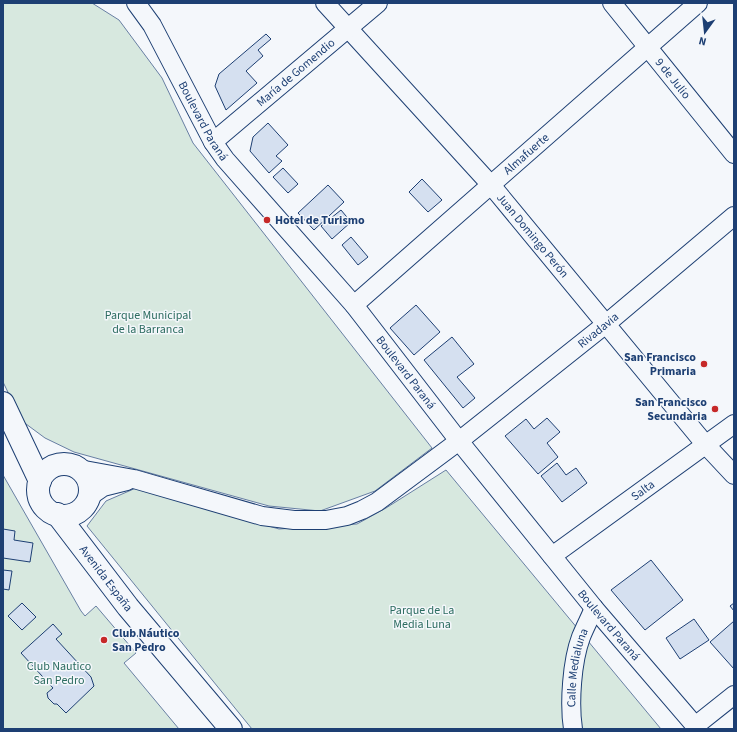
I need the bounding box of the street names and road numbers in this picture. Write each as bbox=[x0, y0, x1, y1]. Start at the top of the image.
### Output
street label: María de Gomendio bbox=[253, 34, 339, 110]
street label: 9 de Julio bbox=[651, 54, 695, 103]
street label: Boulevard Paraná bbox=[174, 78, 232, 164]
street label: Almafuerte bbox=[500, 129, 553, 179]
street label: Juan Domingo Perón bbox=[493, 190, 573, 282]
street label: Rivadavia bbox=[574, 308, 622, 352]
street label: Boulevard Paraná bbox=[372, 332, 440, 413]
street label: Salta bbox=[627, 476, 658, 505]
street label: Avenida España bbox=[75, 542, 137, 615]
street label: Boulevard Paraná bbox=[574, 586, 644, 664]
street label: Calle Medialuna bbox=[563, 625, 592, 707]

